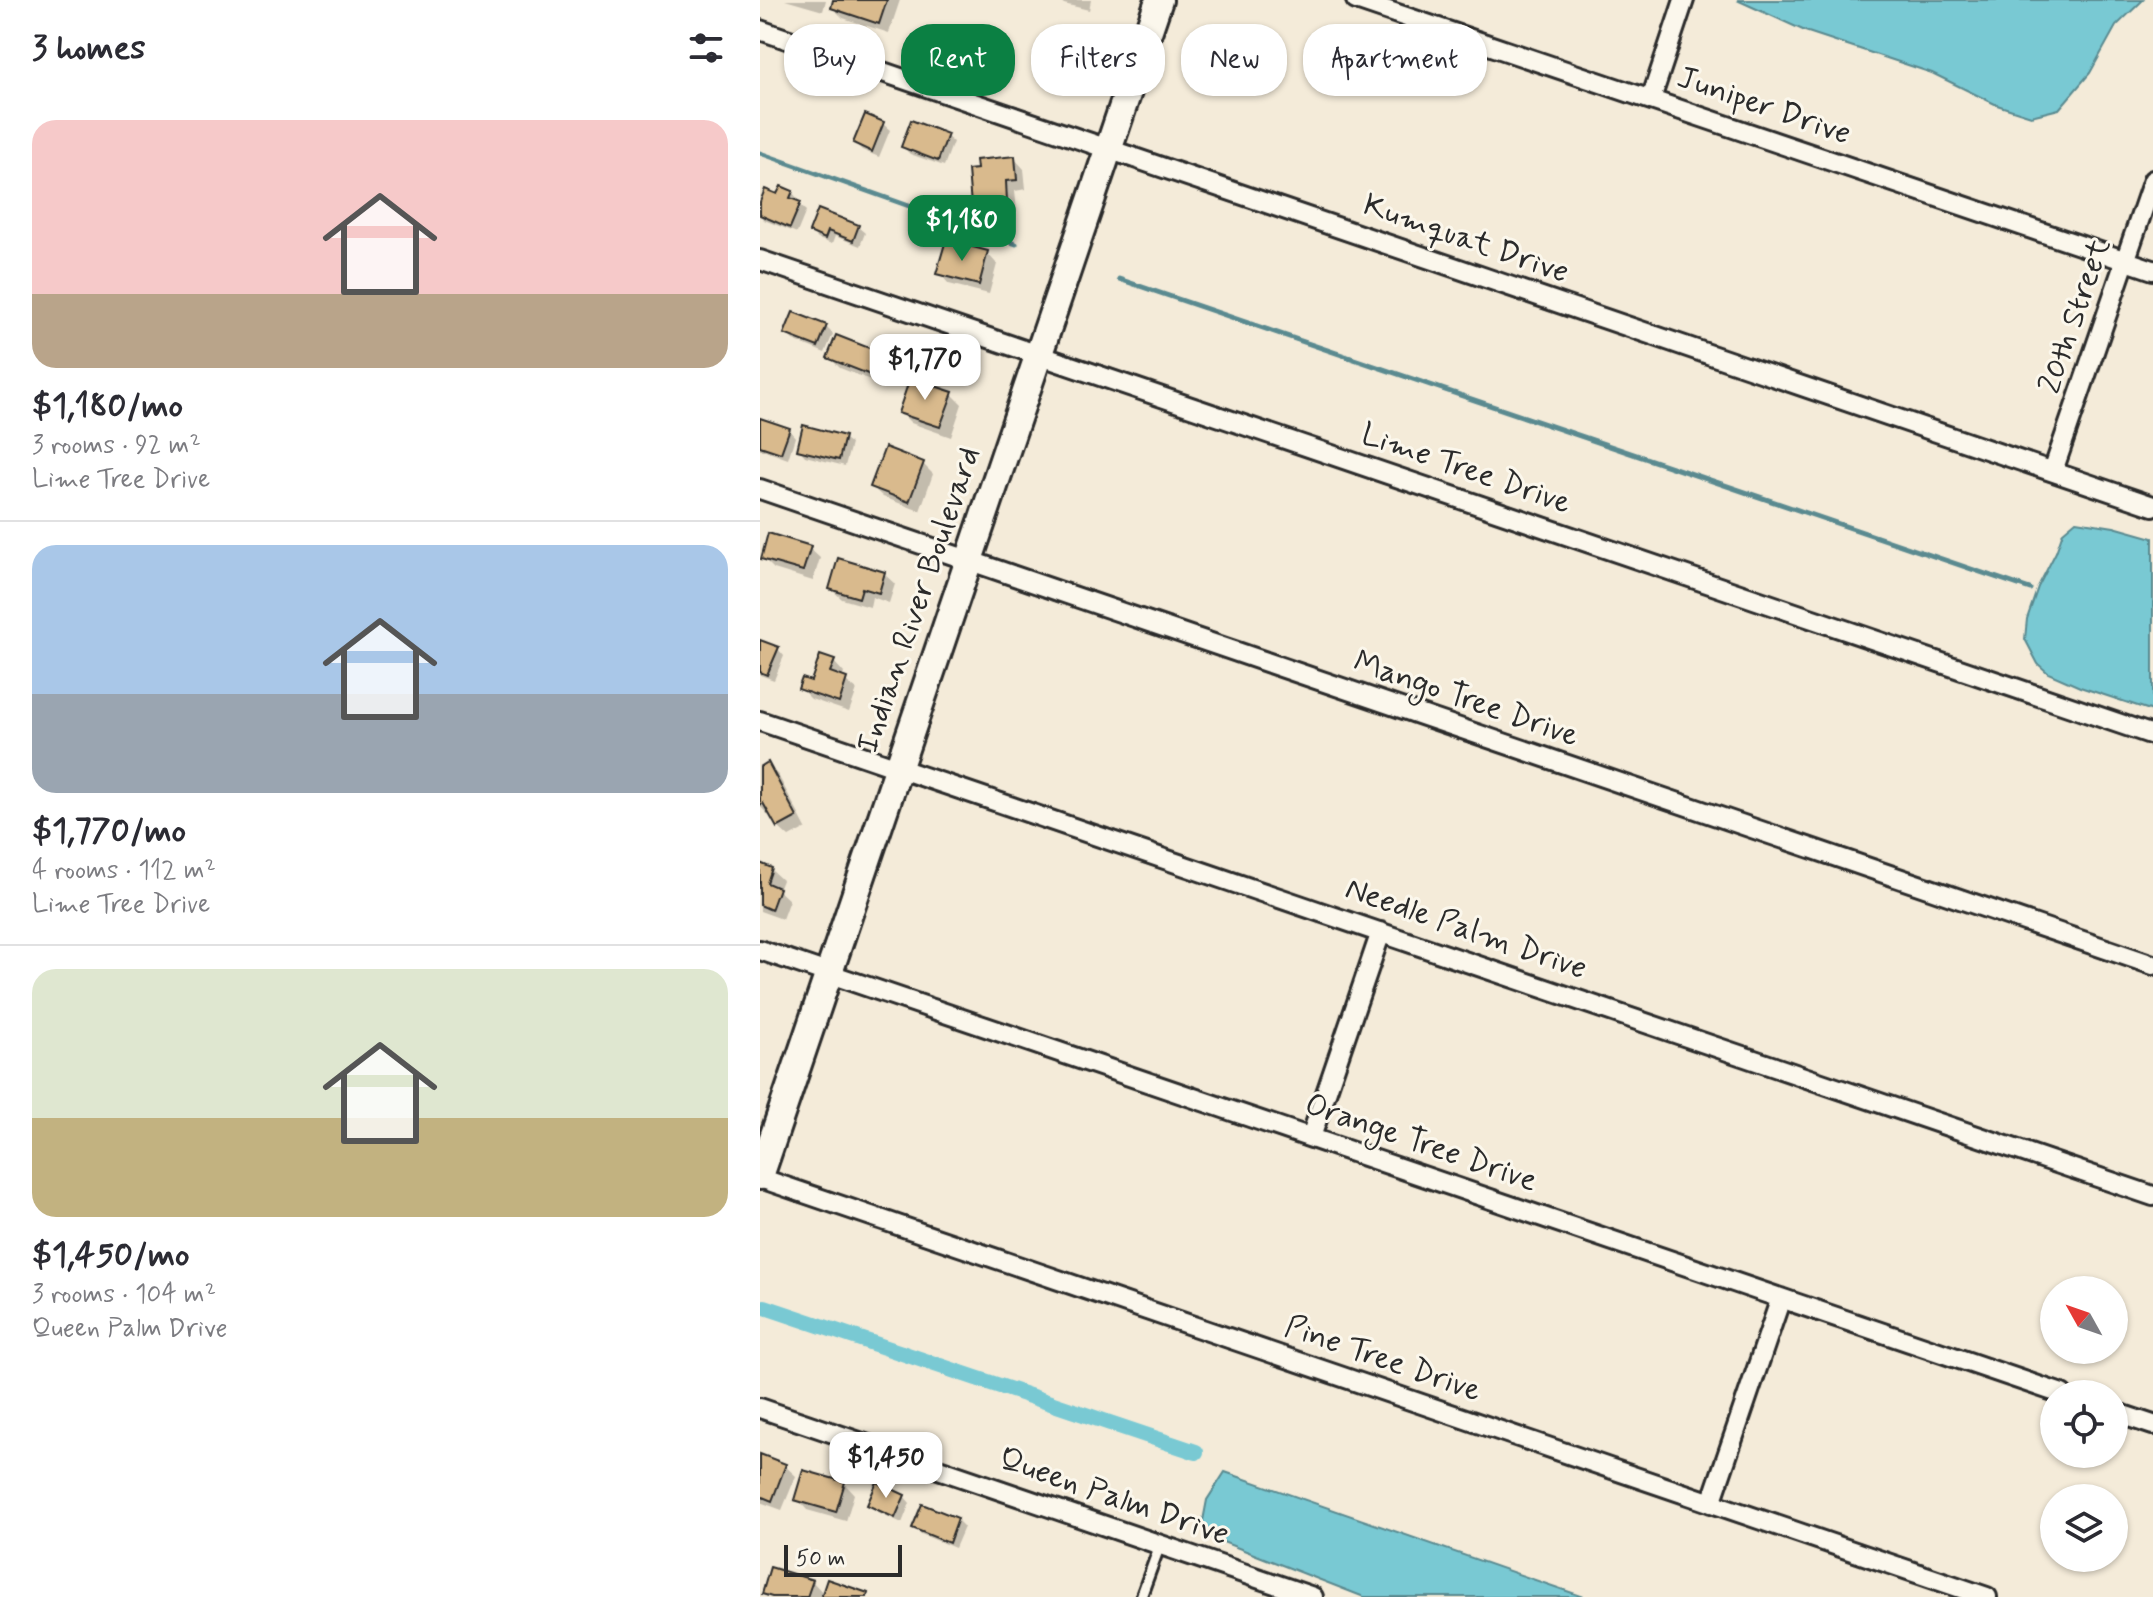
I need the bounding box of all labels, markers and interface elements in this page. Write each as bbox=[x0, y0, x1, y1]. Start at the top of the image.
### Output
chip: Buy bbox=[784, 24, 885, 96]
chip: Rent bbox=[901, 24, 1015, 96]
chip: Filters bbox=[1031, 24, 1165, 96]
chip: New bbox=[1181, 24, 1287, 96]
chip: Apartment bbox=[1303, 24, 1487, 96]
text: 3 homes bbox=[32, 26, 145, 71]
icon: filters bbox=[684, 26, 728, 70]
street label: Juniper Drive bbox=[1671, 57, 1857, 155]
icon: home bbox=[308, 172, 452, 316]
street label: Kumquat Drive bbox=[1358, 184, 1574, 294]
pin: $1,180 bbox=[897, 195, 1027, 263]
text: $1,180 bbox=[926, 204, 998, 238]
street label: 20th Street bbox=[2029, 233, 2121, 399]
pin: $1,770 bbox=[860, 334, 990, 402]
text: $1,770 bbox=[888, 343, 962, 377]
text: $1,180/mo bbox=[32, 384, 183, 429]
street label: Lime Tree Drive bbox=[1355, 413, 1577, 525]
text: 3 rooms · 92 m² bbox=[32, 429, 201, 463]
street label: Indian River Boulevard bbox=[847, 442, 991, 758]
text: Lime Tree Drive bbox=[32, 463, 210, 497]
icon: home bbox=[308, 597, 452, 741]
street label: Mango Tree Drive bbox=[1347, 641, 1584, 759]
text: $1,770/mo bbox=[32, 809, 186, 854]
text: 4 rooms · 112 m² bbox=[32, 854, 216, 888]
street label: Needle Palm Drive bbox=[1340, 868, 1592, 990]
text: Lime Tree Drive bbox=[32, 888, 210, 922]
icon: home bbox=[308, 1021, 452, 1165]
street label: Orange Tree Drive bbox=[1299, 1084, 1543, 1204]
text: $1,450/mo bbox=[32, 1233, 190, 1278]
north arrow bbox=[2040, 1276, 2128, 1364]
map controls bbox=[2040, 1276, 2128, 1572]
text: 3 rooms · 104 m² bbox=[32, 1278, 216, 1312]
street label: Pine Tree Drive bbox=[1279, 1306, 1487, 1412]
text: Queen Palm Drive bbox=[32, 1312, 227, 1346]
button: locate bbox=[2040, 1380, 2128, 1468]
pin: $1,450 bbox=[821, 1432, 951, 1500]
street label: Queen Palm Drive bbox=[993, 1438, 1235, 1556]
text: $1,450 bbox=[847, 1441, 925, 1475]
button: layers bbox=[2040, 1484, 2128, 1572]
scale bar bbox=[784, 1541, 902, 1577]
text: 50 m bbox=[796, 1545, 845, 1573]

